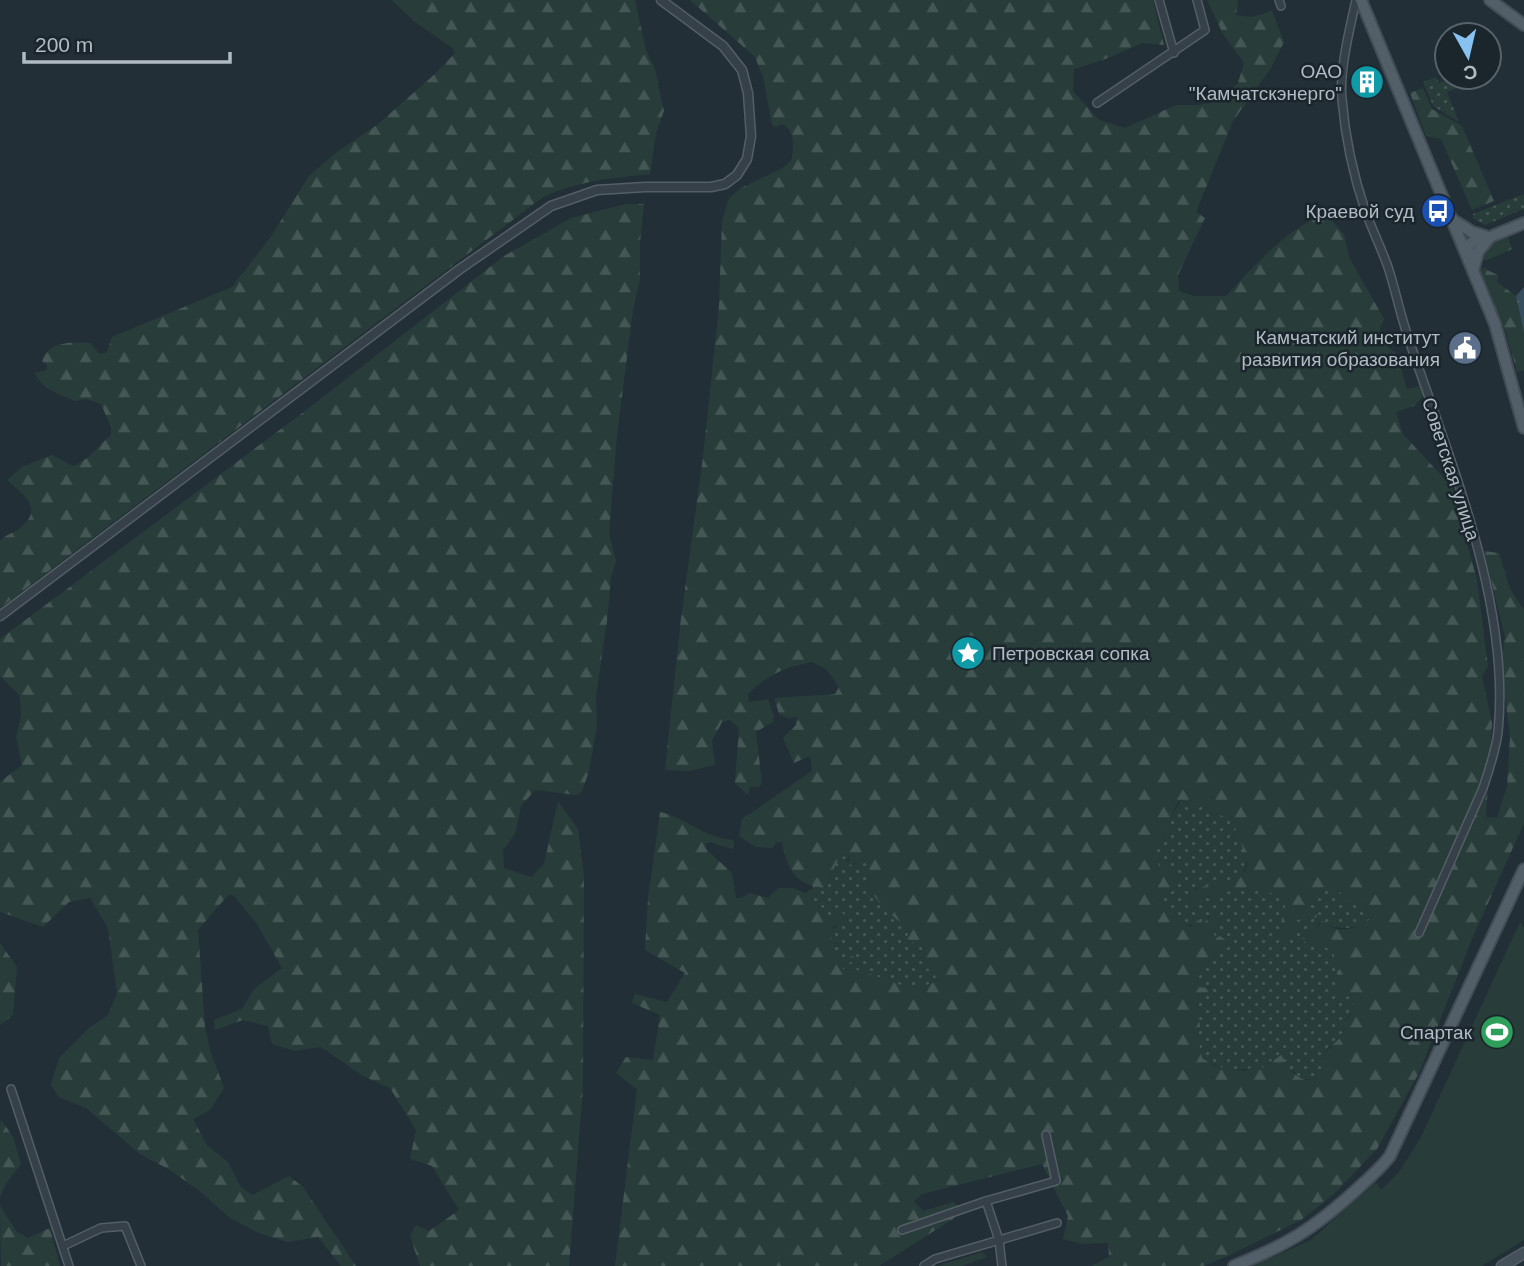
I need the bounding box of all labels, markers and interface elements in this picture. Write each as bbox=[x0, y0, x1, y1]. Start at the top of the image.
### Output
scale bar bbox=[24, 21, 231, 65]
north arrow bbox=[1433, 21, 1503, 91]
text: 200 m bbox=[35, 33, 93, 56]
place label: ОАО "Камчатскэнерго" bbox=[1189, 61, 1342, 104]
text: С bbox=[1462, 61, 1479, 84]
building icon: ОАО "Камчатскэнерго" bbox=[1348, 63, 1386, 101]
bus stop icon: Краевой суд bbox=[1419, 192, 1457, 230]
place label: Краевой суд bbox=[1305, 201, 1414, 222]
place label: Камчатский институт развития образования bbox=[1242, 327, 1440, 370]
public building icon: Камчатский институт развития образования bbox=[1446, 329, 1484, 367]
street label: Советская улица bbox=[1418, 395, 1484, 544]
place icon: Петровская сопка bbox=[949, 634, 987, 672]
place label: Петровская сопка bbox=[992, 643, 1150, 664]
sports icon: Спартак bbox=[1478, 1013, 1516, 1051]
place label: Спартак bbox=[1400, 1022, 1473, 1043]

